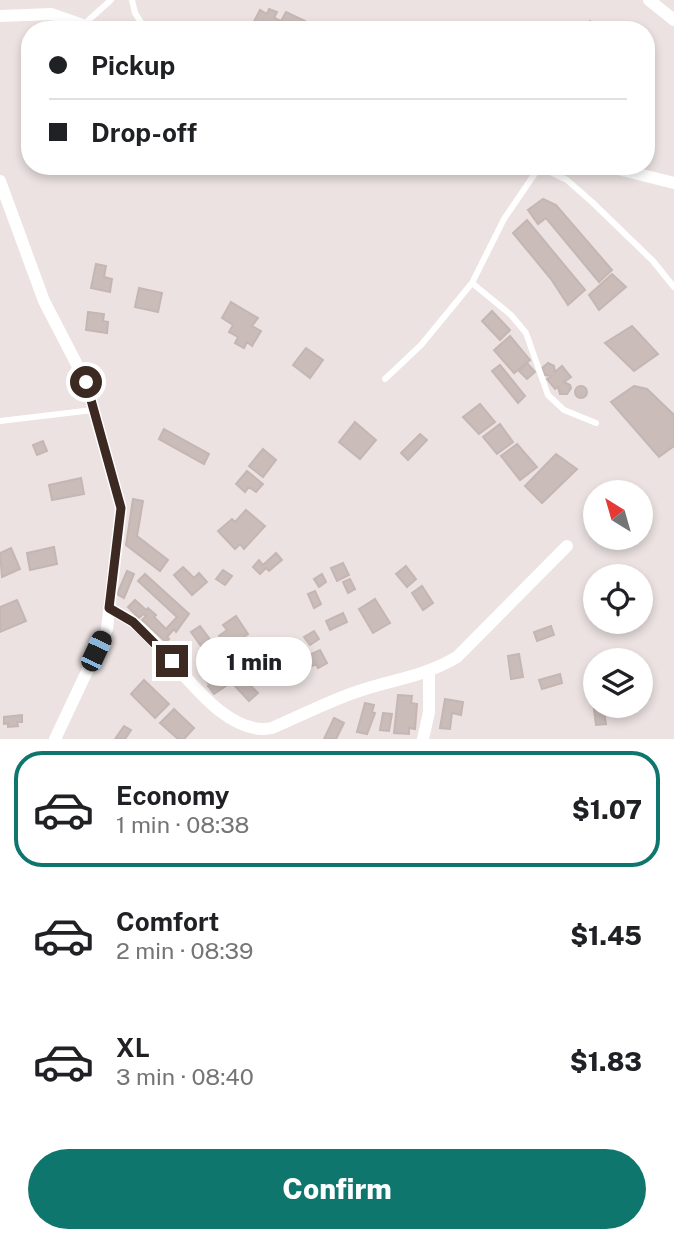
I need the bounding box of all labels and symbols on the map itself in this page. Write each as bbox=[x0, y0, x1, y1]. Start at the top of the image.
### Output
route start bbox=[70, 366, 102, 398]
north arrow bbox=[583, 480, 653, 550]
car bbox=[78, 628, 115, 674]
callout: 1 min bbox=[196, 636, 312, 686]
route end bbox=[156, 645, 188, 677]

